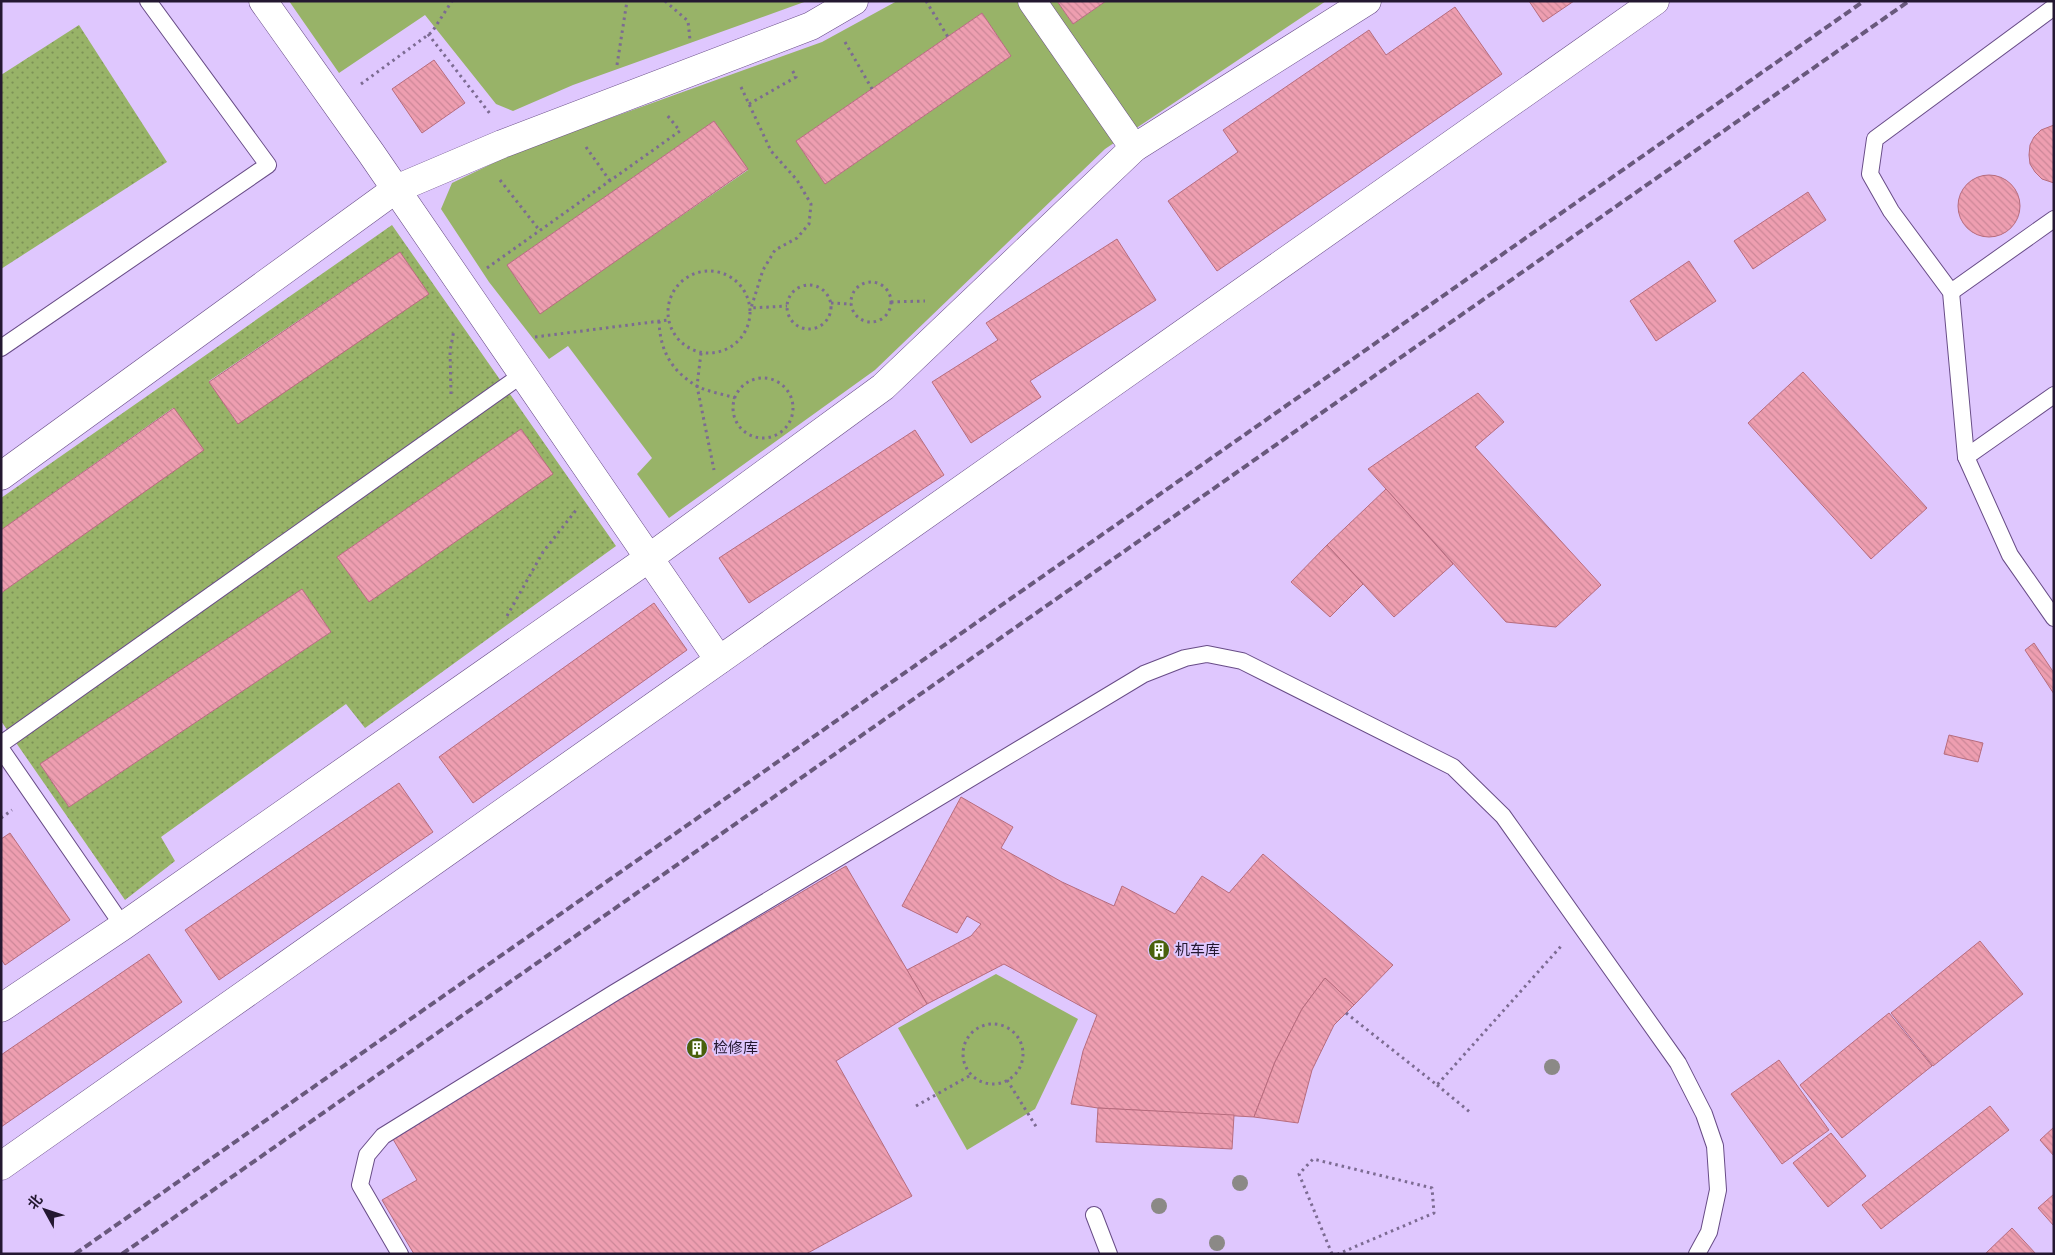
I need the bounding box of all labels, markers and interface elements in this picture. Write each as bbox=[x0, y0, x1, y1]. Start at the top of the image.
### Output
building icon: 机车库 bbox=[1147, 938, 1171, 962]
place label: 机车库 bbox=[1175, 942, 1220, 958]
building icon: 检修库 bbox=[685, 1036, 709, 1060]
place label: 检修库 bbox=[713, 1039, 758, 1056]
north arrow bbox=[20, 1185, 70, 1235]
text: 北 bbox=[24, 1191, 46, 1212]

